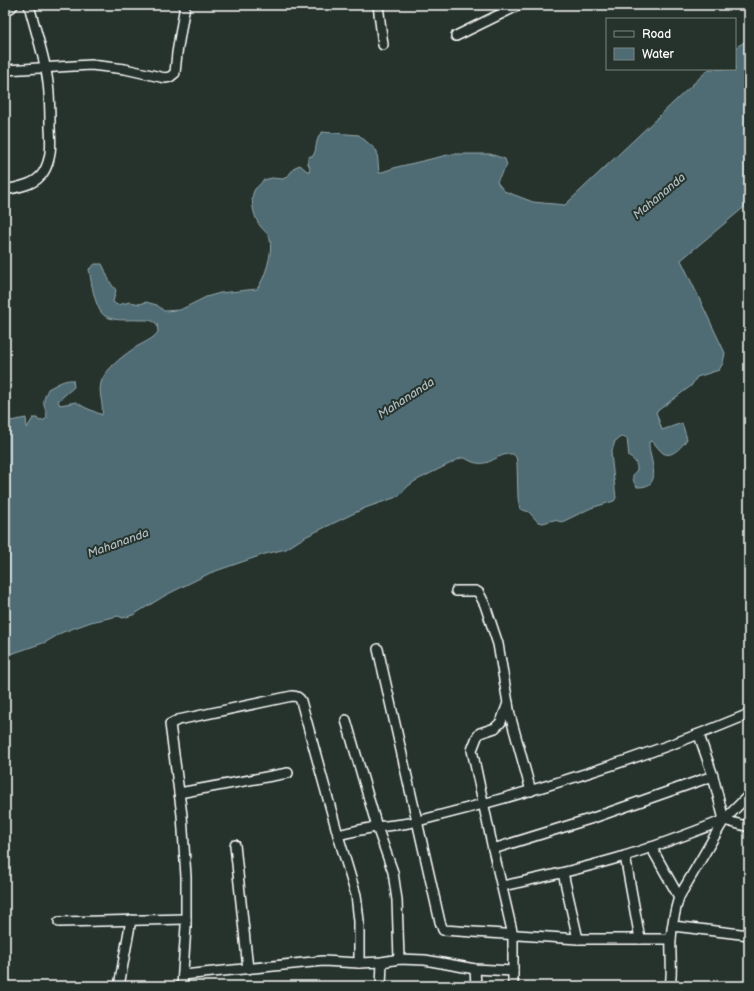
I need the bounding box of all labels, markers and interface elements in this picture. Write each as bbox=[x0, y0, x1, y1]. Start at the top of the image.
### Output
legend bbox=[606, 18, 736, 70]
text: Road bbox=[642, 27, 671, 42]
text: Water bbox=[642, 47, 674, 62]
water label: Mahananda bbox=[630, 170, 689, 223]
water label: Mahananda bbox=[375, 374, 438, 422]
water label: Mahananda bbox=[85, 525, 151, 562]

